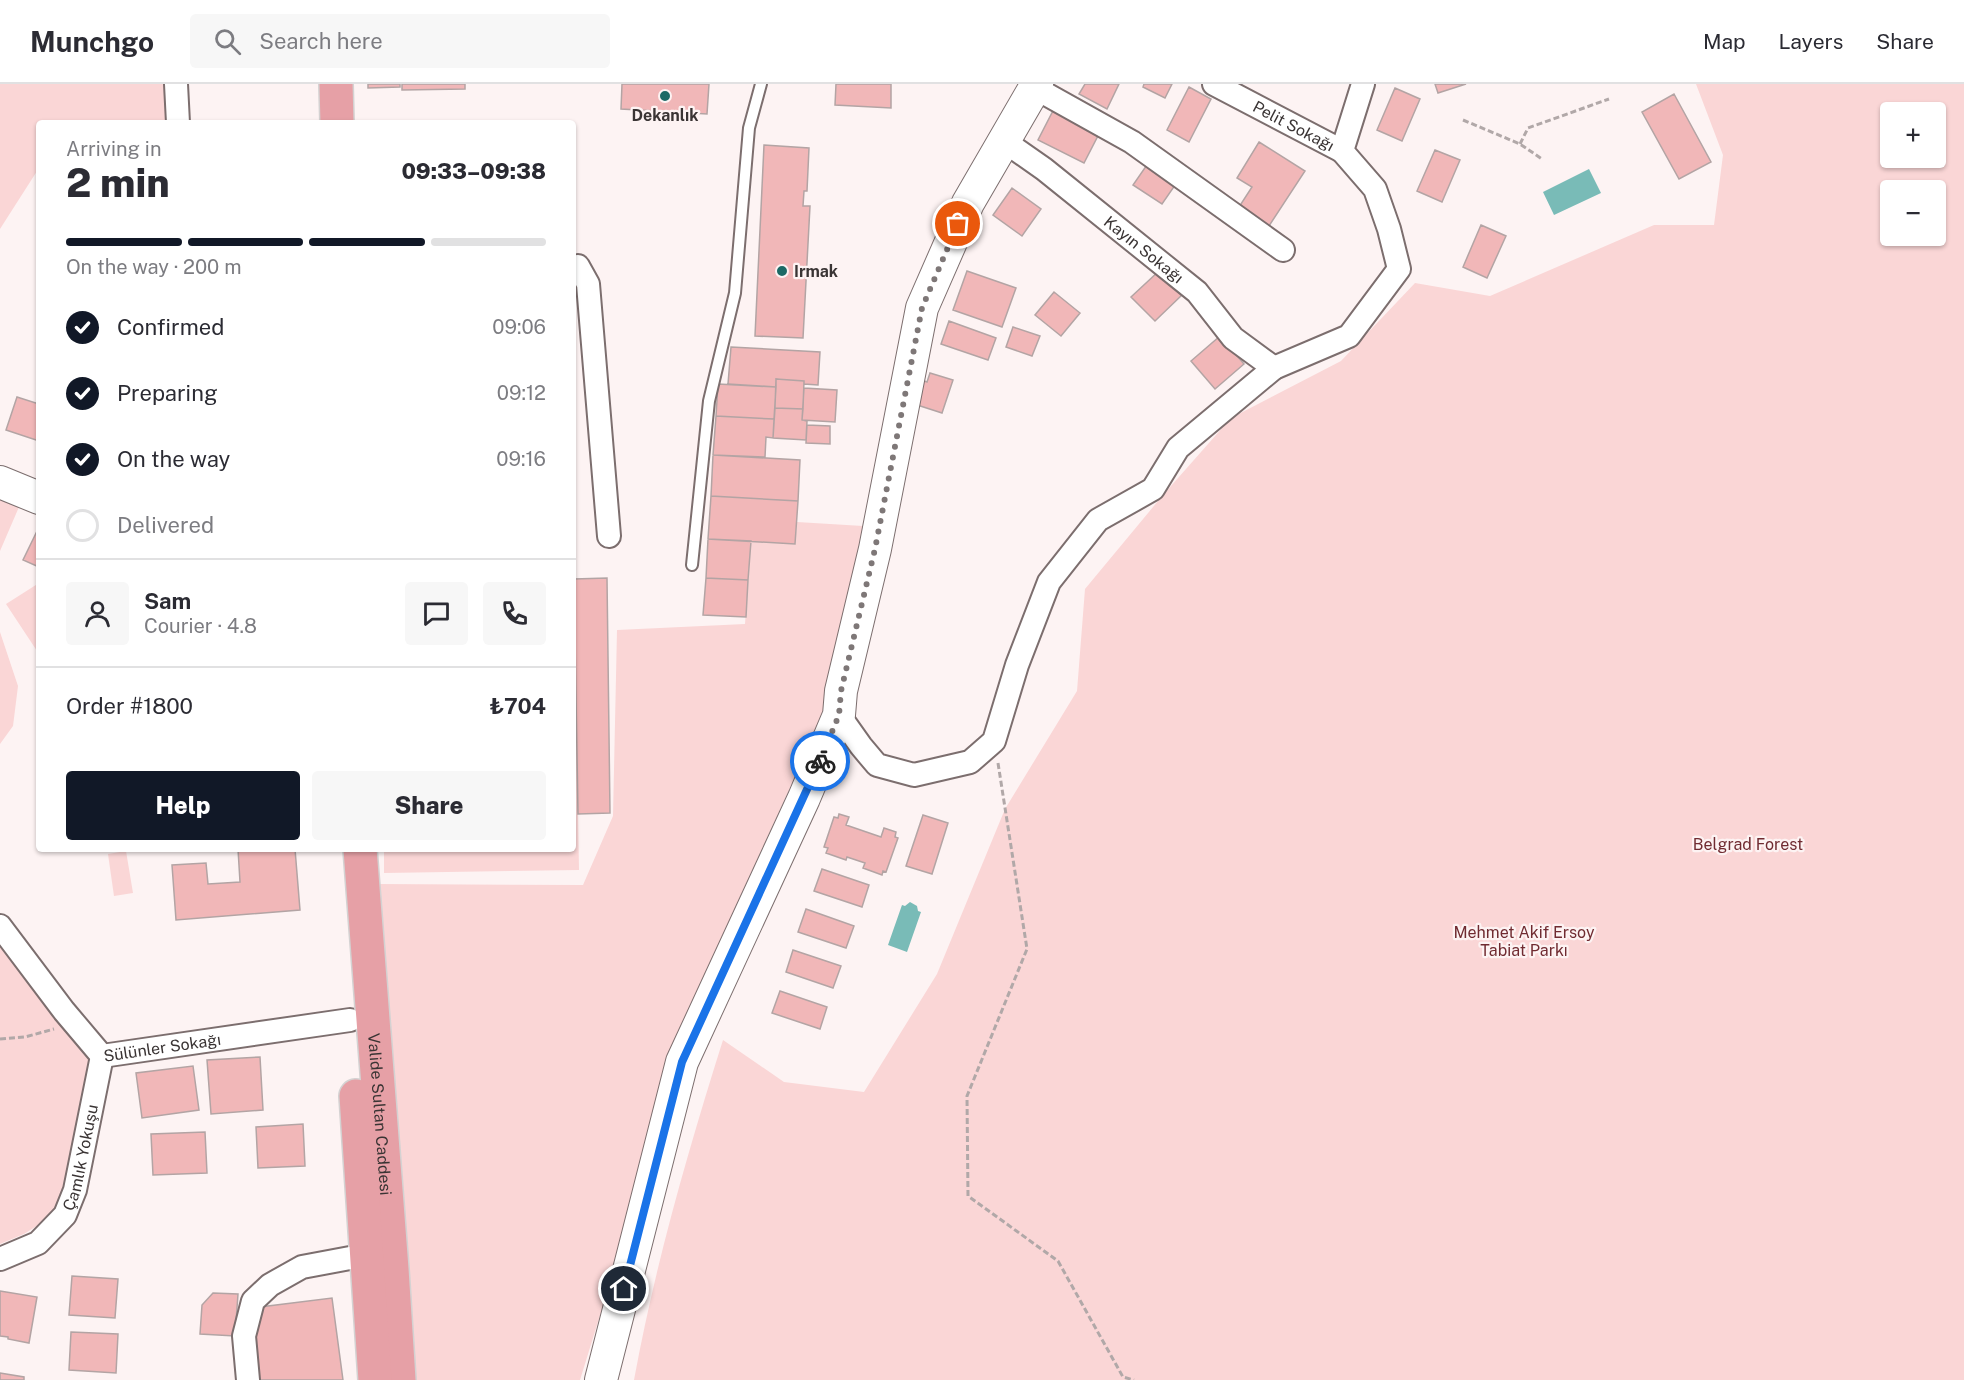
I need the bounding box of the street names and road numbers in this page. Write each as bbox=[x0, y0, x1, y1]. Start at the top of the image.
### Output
street label: Pelit Sokağı bbox=[1250, 97, 1338, 155]
street label: Kayın Sokağı bbox=[1100, 212, 1187, 287]
street label: Sülünler Sokağı bbox=[102, 1029, 222, 1065]
street label: Valide Sultan Caddesi bbox=[365, 1032, 396, 1196]
street label: Çamlık Yokuşu bbox=[58, 1103, 102, 1213]

